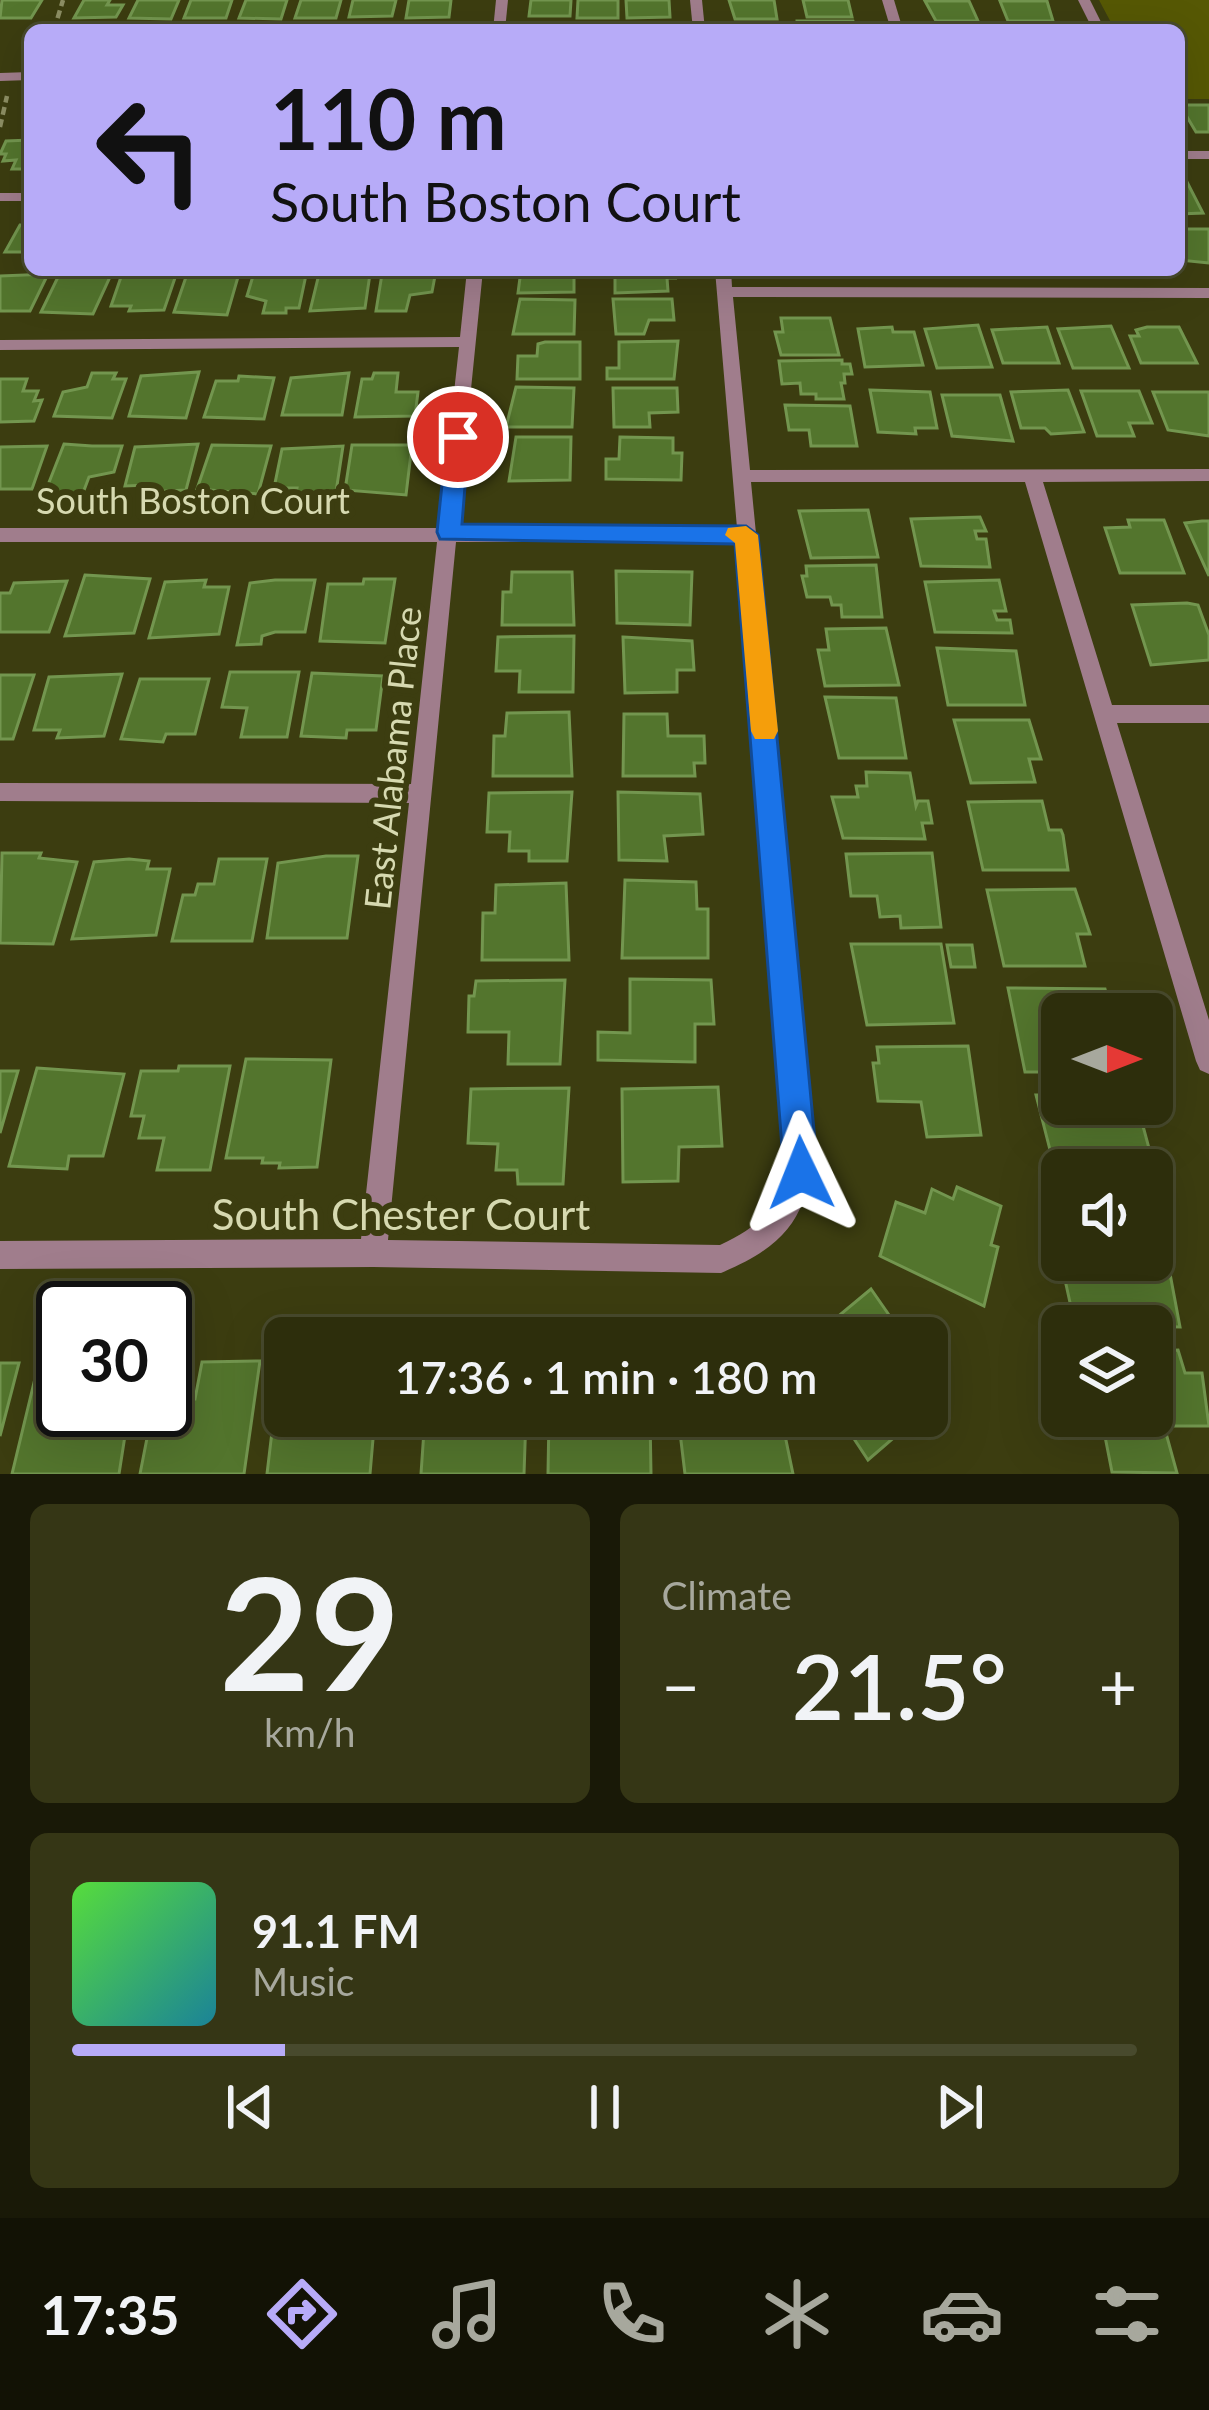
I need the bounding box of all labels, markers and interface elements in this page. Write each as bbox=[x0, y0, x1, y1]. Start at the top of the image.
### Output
text: 110 m bbox=[270, 67, 507, 168]
icon: left bbox=[72, 72, 228, 228]
text: South Boston Court bbox=[270, 169, 741, 234]
pin bbox=[407, 386, 509, 488]
icon: arrive bbox=[425, 404, 491, 470]
street label: South Boston Court bbox=[36, 478, 350, 522]
street label: East Alabama Place bbox=[354, 604, 430, 912]
north arrow bbox=[1041, 993, 1173, 1125]
map controls bbox=[1041, 993, 1173, 1437]
position arrow bbox=[738, 1110, 864, 1236]
button: sound bbox=[1041, 1149, 1173, 1281]
street label: South Chester Court bbox=[212, 1189, 590, 1239]
speed limit sign: 30 bbox=[36, 1281, 192, 1437]
button: layers bbox=[1041, 1305, 1173, 1437]
text: 17:36 · 1 min · 180 m bbox=[395, 1350, 817, 1404]
text: 29 bbox=[219, 1537, 400, 1724]
text: Climate bbox=[662, 1572, 792, 1618]
text: 21.5° bbox=[792, 1631, 1007, 1739]
text: − bbox=[662, 1646, 700, 1725]
text: + bbox=[1099, 1646, 1137, 1725]
text: km/h bbox=[264, 1709, 355, 1755]
text: 91.1 FM bbox=[252, 1904, 420, 1958]
text: Music bbox=[252, 1958, 354, 2004]
icon: previous bbox=[217, 2074, 283, 2140]
icon: pause bbox=[572, 2074, 638, 2140]
icon: next bbox=[927, 2074, 993, 2140]
icon: directions bbox=[260, 2272, 344, 2356]
icon: music bbox=[425, 2272, 509, 2356]
icon: phone bbox=[590, 2272, 674, 2356]
icon: climate bbox=[755, 2272, 839, 2356]
icon: car bbox=[920, 2272, 1004, 2356]
icon: filters bbox=[1085, 2272, 1169, 2356]
text: 17:35 bbox=[40, 2282, 180, 2347]

